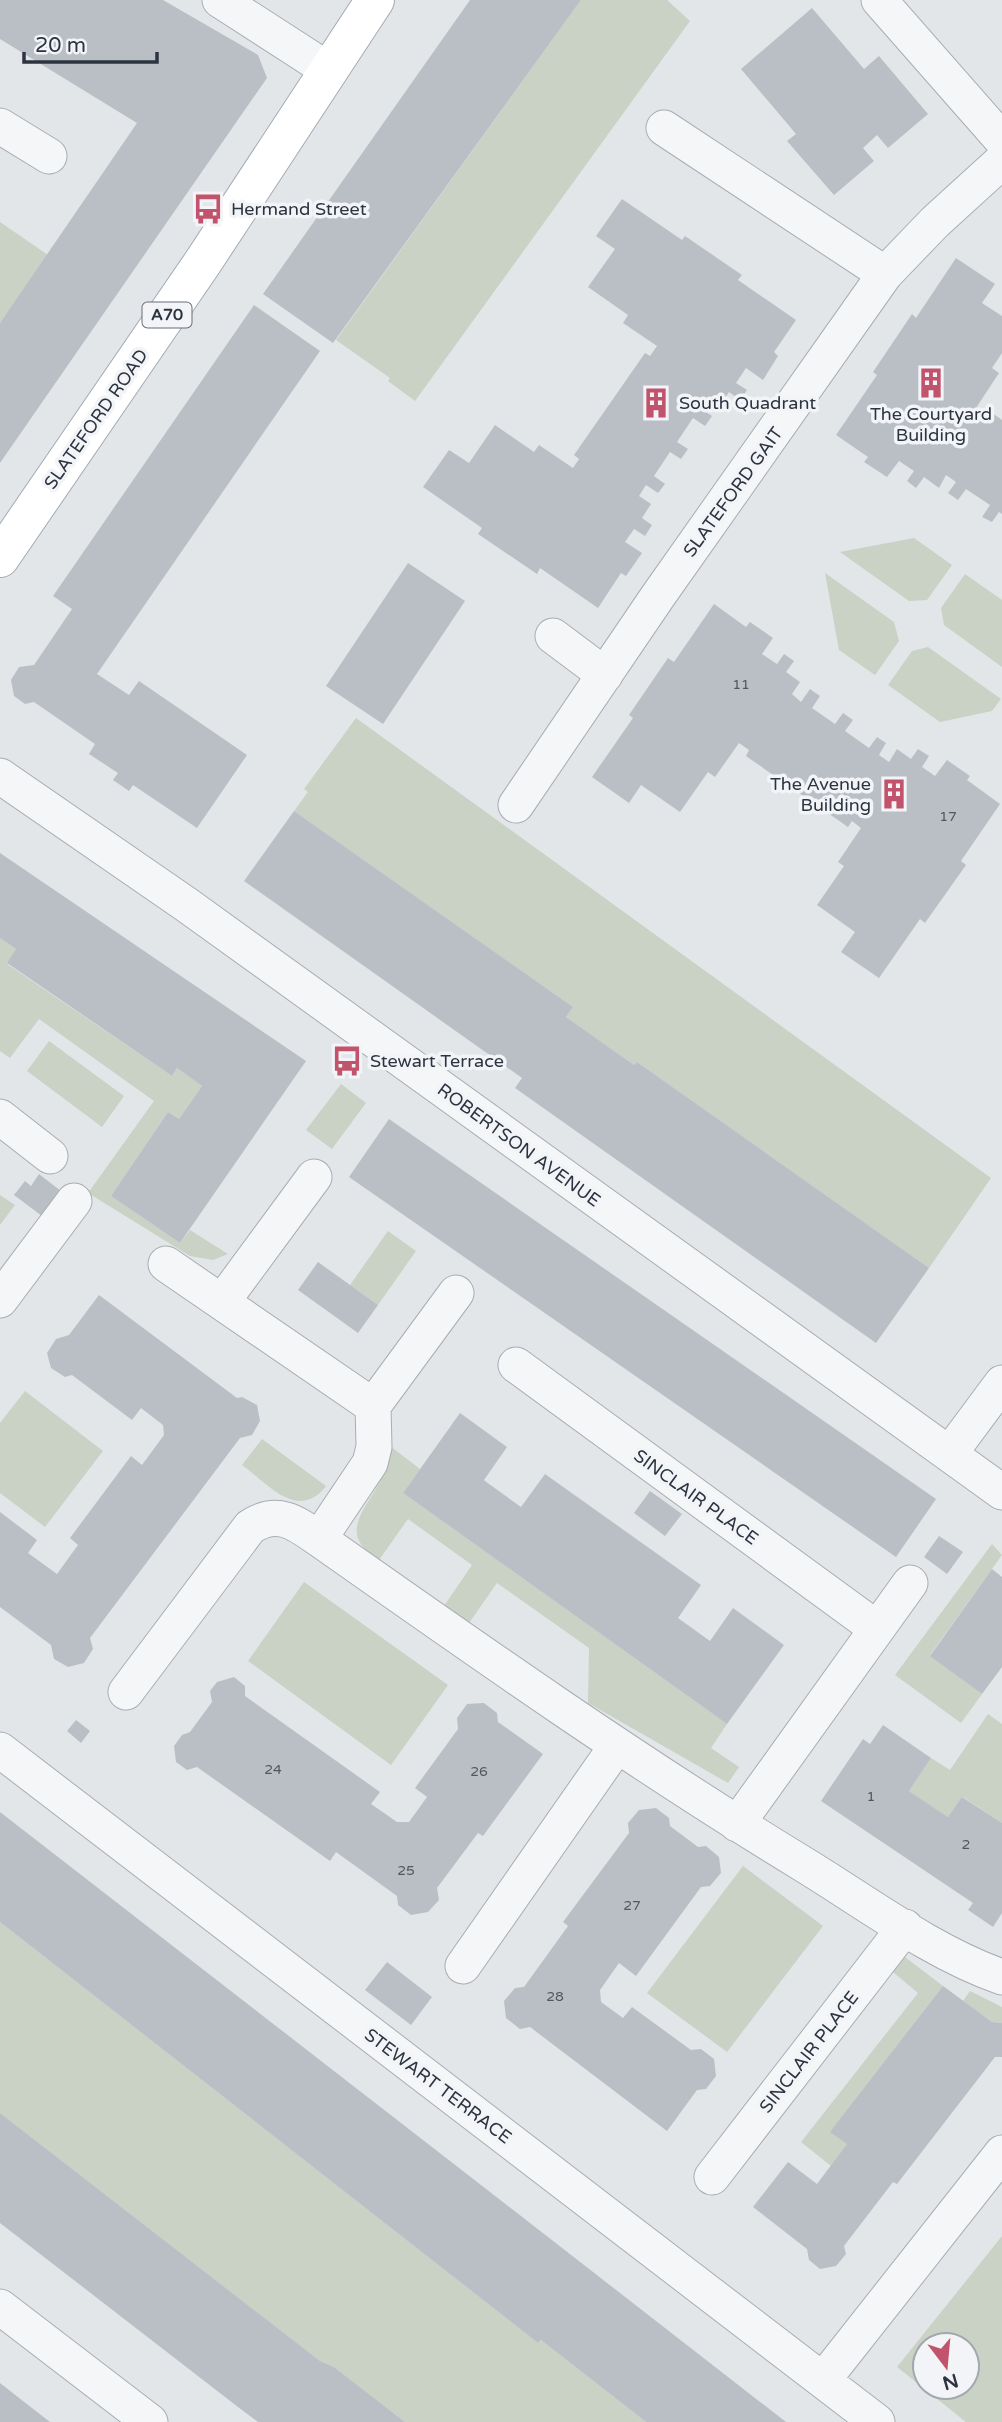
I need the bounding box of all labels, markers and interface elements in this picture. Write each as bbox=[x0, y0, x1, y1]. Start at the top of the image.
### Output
scale bar bbox=[24, 21, 158, 65]
text: 20 m bbox=[35, 33, 86, 58]
bus stop icon: Hermand Street bbox=[191, 192, 225, 226]
place label: Hermand Street bbox=[231, 198, 367, 220]
road number: A70 bbox=[142, 302, 192, 328]
street label: SLATEFORD ROAD bbox=[39, 345, 153, 493]
building icon: The Courtyard Building bbox=[914, 366, 948, 400]
building icon: South Quadrant bbox=[639, 386, 673, 420]
place label: South Quadrant bbox=[679, 392, 816, 414]
place label: The Courtyard Building bbox=[870, 403, 992, 446]
street label: SLATEFORD GAIT bbox=[678, 423, 788, 561]
house number: 11 bbox=[732, 676, 750, 693]
place label: The Avenue Building bbox=[770, 773, 871, 816]
building icon: The Avenue Building bbox=[877, 777, 911, 811]
house number: 17 bbox=[939, 808, 957, 825]
bus stop icon: Stewart Terrace bbox=[330, 1044, 364, 1078]
place label: Stewart Terrace bbox=[370, 1050, 504, 1072]
street label: ROBERTSON AVENUE bbox=[433, 1078, 605, 1212]
street label: SINCLAIR PLACE bbox=[629, 1444, 763, 1550]
house number: 24 bbox=[264, 1761, 282, 1778]
house number: 26 bbox=[470, 1763, 488, 1780]
house number: 1 bbox=[867, 1788, 875, 1805]
house number: 2 bbox=[962, 1836, 970, 1853]
house number: 25 bbox=[397, 1862, 415, 1879]
house number: 27 bbox=[623, 1897, 641, 1914]
street label: SINCLAIR PLACE bbox=[755, 1987, 863, 2117]
house number: 28 bbox=[546, 1988, 564, 2005]
street label: STEWART TERRACE bbox=[360, 2024, 516, 2148]
north arrow bbox=[911, 2331, 981, 2401]
text: N bbox=[940, 2369, 961, 2394]

